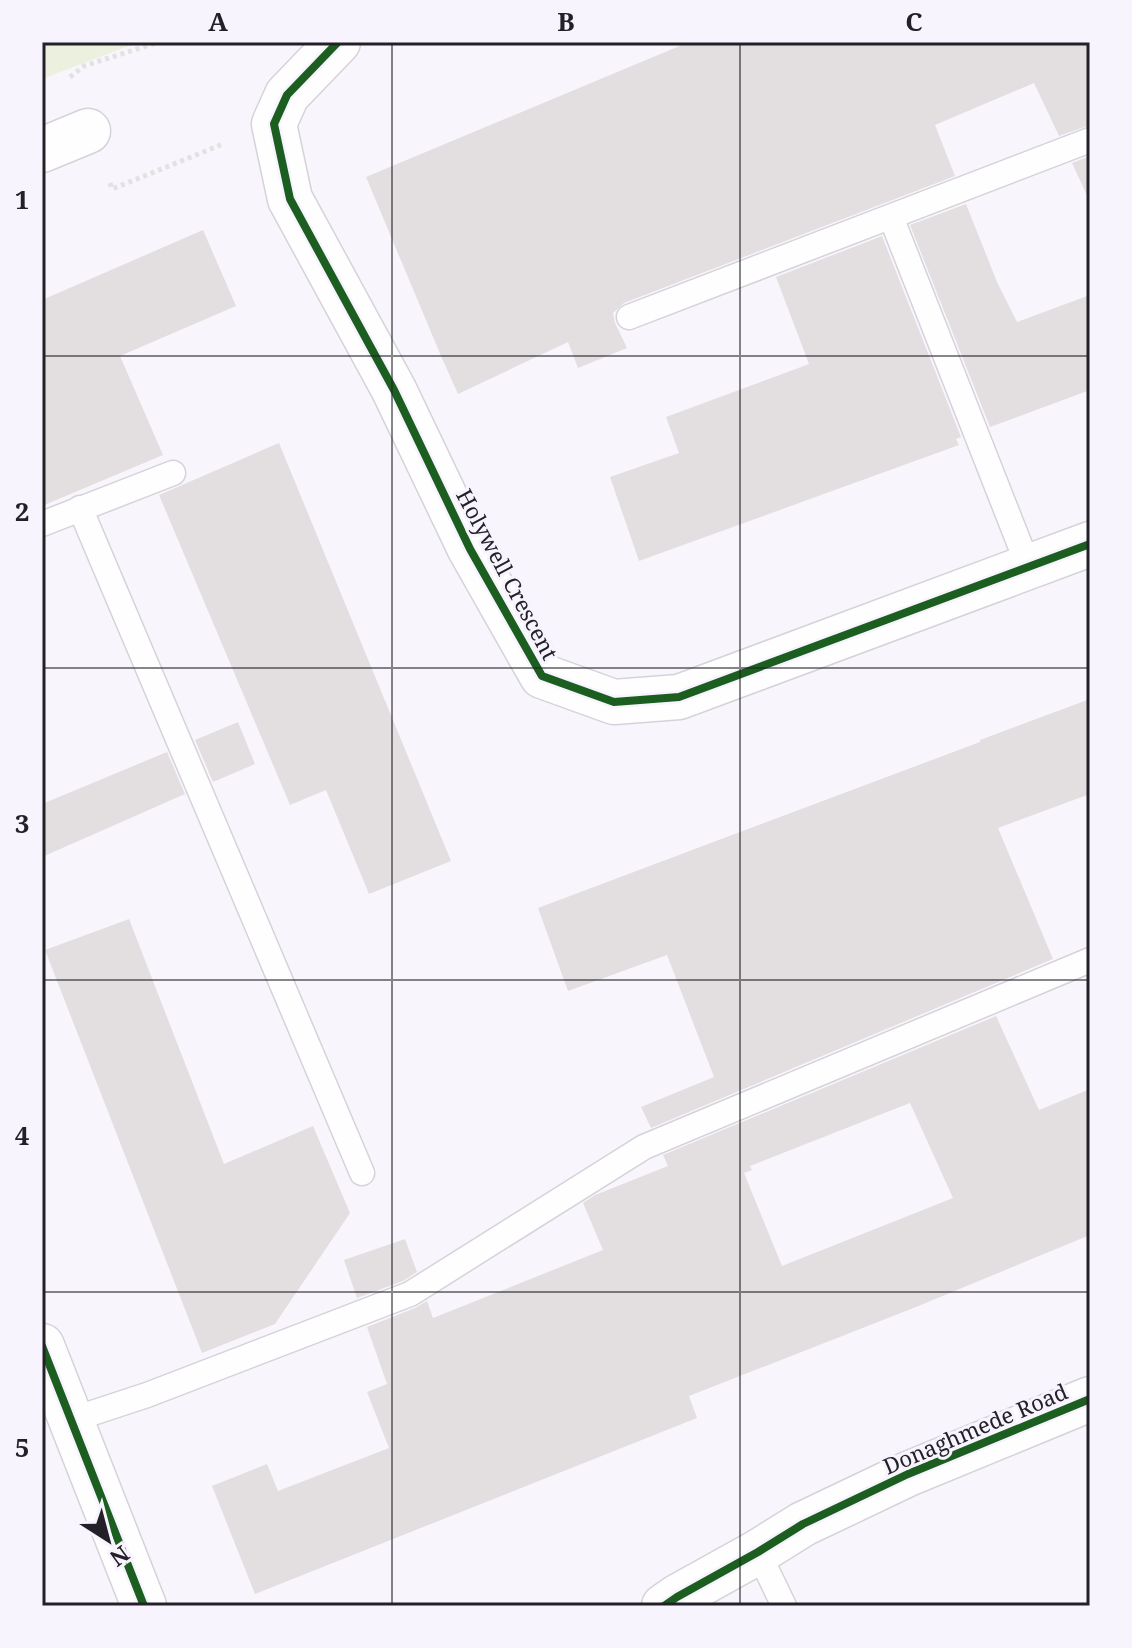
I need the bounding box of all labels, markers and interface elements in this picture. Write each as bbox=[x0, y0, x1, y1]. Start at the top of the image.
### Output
text: A bbox=[208, 3, 228, 39]
text: B bbox=[557, 3, 575, 39]
text: C bbox=[905, 3, 923, 39]
text: 1 bbox=[15, 181, 29, 217]
street label: Holywell Crescent bbox=[450, 483, 566, 665]
text: 2 bbox=[15, 493, 29, 529]
text: 3 bbox=[15, 805, 29, 841]
text: 4 bbox=[15, 1117, 30, 1153]
street label: Donaghmede Road bbox=[878, 1375, 1072, 1480]
text: 5 bbox=[15, 1429, 29, 1465]
north arrow bbox=[68, 1500, 148, 1580]
text: N bbox=[105, 1540, 136, 1574]

